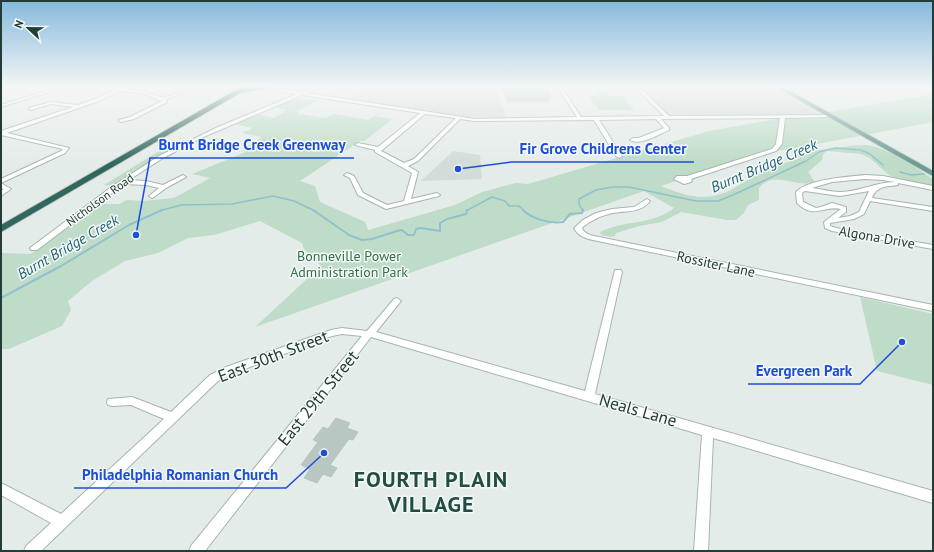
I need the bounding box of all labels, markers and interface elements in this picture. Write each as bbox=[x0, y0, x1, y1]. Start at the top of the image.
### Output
north arrow bbox=[8, 8, 48, 48]
text: N bbox=[11, 18, 27, 30]
callout: Burnt Bridge Creek Greenway bbox=[150, 131, 354, 158]
water label: Burnt Bridge Creek bbox=[708, 134, 821, 197]
text: Burnt Bridge Creek Greenway bbox=[158, 135, 346, 154]
callout: Fir Grove Childrens Center bbox=[511, 135, 694, 162]
text: Fir Grove Childrens Center bbox=[520, 139, 687, 158]
street label: Nicholson Road bbox=[63, 170, 136, 229]
water label: Burnt Bridge Creek bbox=[14, 209, 123, 283]
street label: Algona Drive bbox=[838, 221, 916, 253]
park label: Bonneville Power Administration Park bbox=[290, 247, 408, 281]
street label: Rossiter Lane bbox=[675, 247, 757, 281]
street label: East 30th Street bbox=[215, 325, 332, 387]
street label: East 29th Street bbox=[273, 346, 363, 450]
callout: Evergreen Park bbox=[748, 357, 860, 384]
text: Evergreen Park bbox=[756, 361, 853, 380]
street label: Neals Lane bbox=[597, 388, 679, 432]
callout: Philadelphia Romanian Church bbox=[74, 461, 286, 488]
text: Philadelphia Romanian Church bbox=[82, 465, 278, 484]
district label: FOURTH PLAIN VILLAGE bbox=[354, 465, 508, 518]

